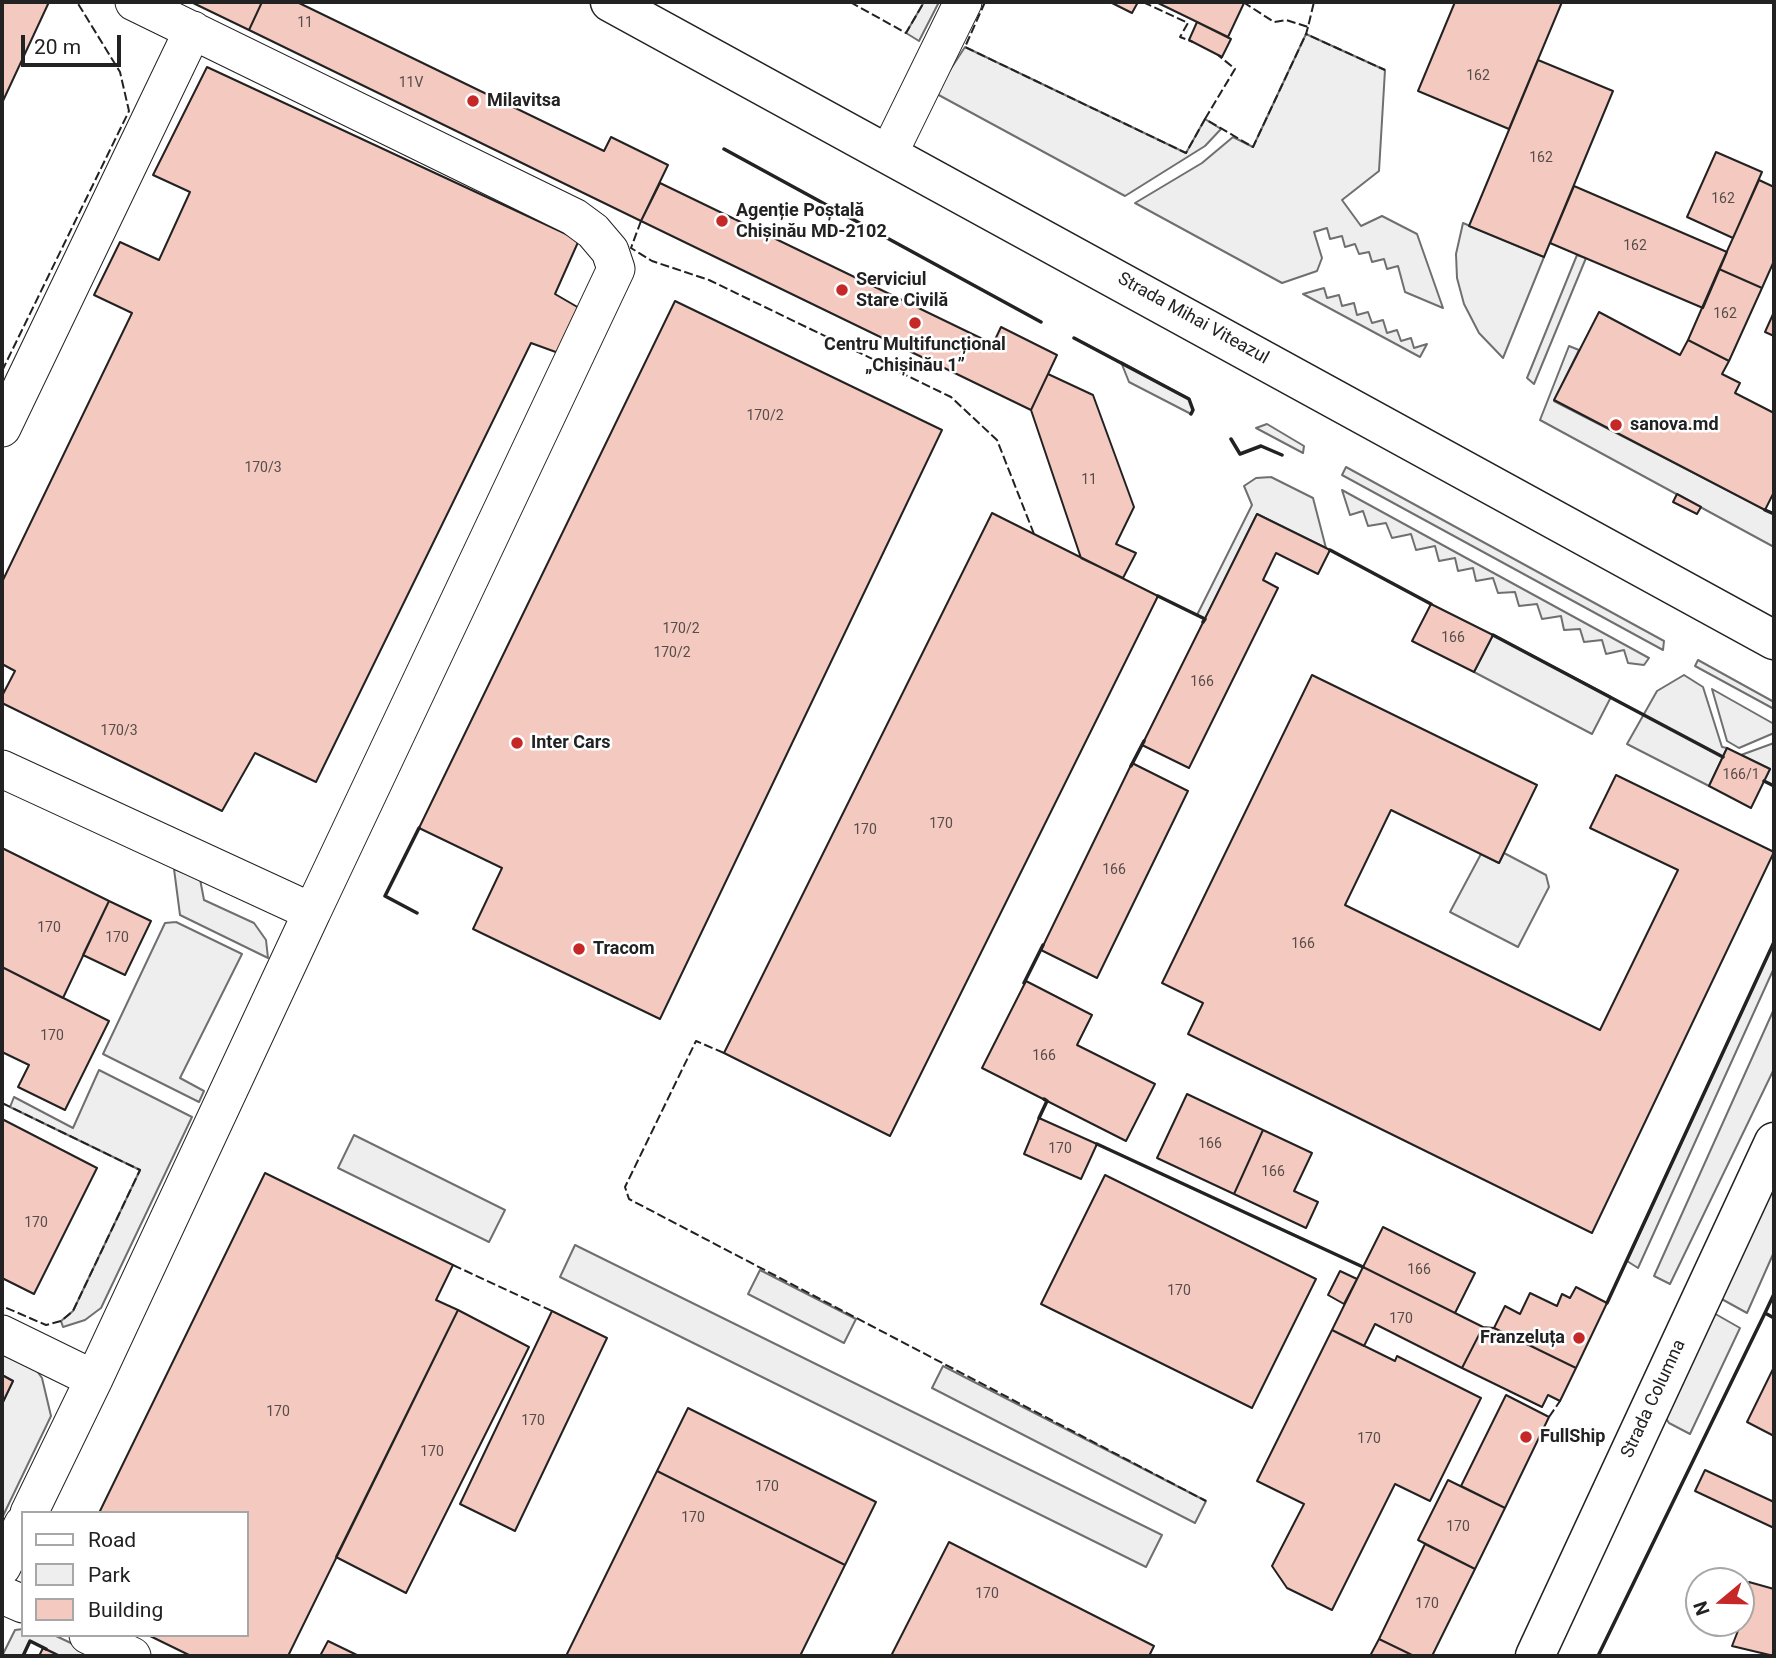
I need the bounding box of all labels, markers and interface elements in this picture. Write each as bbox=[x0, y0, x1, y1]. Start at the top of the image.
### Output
house number: 11 bbox=[297, 15, 313, 31]
scale bar bbox=[24, 21, 124, 65]
text: 20 m bbox=[34, 35, 81, 59]
house number: 162 bbox=[1466, 68, 1490, 84]
house number: 11V bbox=[399, 75, 423, 91]
place label: Milavitsa bbox=[487, 90, 561, 112]
marker: Milavitsa bbox=[465, 93, 481, 109]
house number: 162 bbox=[1529, 150, 1553, 166]
house number: 162 bbox=[1711, 191, 1735, 207]
place label: Agenție Poștală Chișinău MD-2102 bbox=[736, 200, 887, 242]
marker: Agenție Poștală Chișinău MD-2102 bbox=[714, 213, 730, 229]
house number: 162 bbox=[1623, 238, 1647, 254]
street label: Strada Mihai Viteazul bbox=[1114, 268, 1272, 370]
place label: Serviciul Stare Civilă bbox=[856, 269, 948, 312]
marker: Serviciul Stare Civilă bbox=[834, 282, 850, 298]
house number: 162 bbox=[1713, 306, 1737, 322]
marker: Centru Multifuncțional „Chișinău 1” bbox=[907, 315, 923, 331]
place label: Centru Multifuncțional „Chișinău 1” bbox=[824, 334, 1006, 376]
house number: 170/2 bbox=[746, 408, 784, 424]
place label: sanova.md bbox=[1630, 414, 1719, 436]
marker: sanova.md bbox=[1608, 417, 1624, 433]
house number: 170/3 bbox=[244, 460, 282, 476]
house number: 11 bbox=[1081, 472, 1097, 488]
house number: 170/2 bbox=[662, 621, 700, 637]
house number: 166 bbox=[1441, 630, 1465, 646]
house number: 170/2 bbox=[653, 645, 691, 661]
house number: 166 bbox=[1190, 674, 1214, 690]
house number: 170/3 bbox=[100, 723, 138, 739]
place label: Inter Cars bbox=[531, 732, 610, 754]
marker: Inter Cars bbox=[509, 735, 525, 751]
house number: 166/1 bbox=[1722, 767, 1760, 783]
house number: 170 bbox=[929, 816, 953, 832]
house number: 170 bbox=[853, 822, 877, 838]
house number: 166 bbox=[1102, 862, 1126, 878]
house number: 170 bbox=[37, 920, 61, 936]
house number: 170 bbox=[105, 930, 129, 946]
house number: 166 bbox=[1291, 936, 1315, 952]
place label: Tracom bbox=[593, 938, 655, 960]
marker: Tracom bbox=[571, 941, 587, 957]
house number: 170 bbox=[40, 1028, 64, 1044]
house number: 166 bbox=[1032, 1048, 1056, 1064]
house number: 166 bbox=[1198, 1136, 1222, 1152]
house number: 170 bbox=[1048, 1141, 1072, 1157]
house number: 166 bbox=[1261, 1164, 1285, 1180]
house number: 170 bbox=[24, 1215, 48, 1231]
house number: 166 bbox=[1407, 1262, 1431, 1278]
house number: 170 bbox=[1167, 1283, 1191, 1299]
house number: 170 bbox=[1389, 1311, 1413, 1327]
place label: Franzeluța bbox=[1480, 1327, 1565, 1349]
marker: Franzeluța bbox=[1571, 1330, 1587, 1346]
street label: Strada Columna bbox=[1617, 1336, 1691, 1462]
house number: 170 bbox=[266, 1404, 290, 1420]
house number: 170 bbox=[521, 1413, 545, 1429]
place label: FullShip bbox=[1540, 1426, 1605, 1448]
marker: FullShip bbox=[1518, 1429, 1534, 1445]
house number: 170 bbox=[1357, 1431, 1381, 1447]
house number: 170 bbox=[420, 1444, 444, 1460]
house number: 170 bbox=[755, 1479, 779, 1495]
house number: 170 bbox=[681, 1510, 705, 1526]
legend bbox=[21, 1511, 248, 1637]
house number: 170 bbox=[1446, 1519, 1470, 1535]
text: Road bbox=[88, 1528, 136, 1552]
text: Park bbox=[88, 1563, 130, 1587]
north arrow bbox=[1685, 1567, 1755, 1637]
house number: 170 bbox=[975, 1586, 999, 1602]
house number: 170 bbox=[1415, 1596, 1439, 1612]
text: Building bbox=[88, 1598, 163, 1622]
text: N bbox=[1689, 1598, 1715, 1618]

